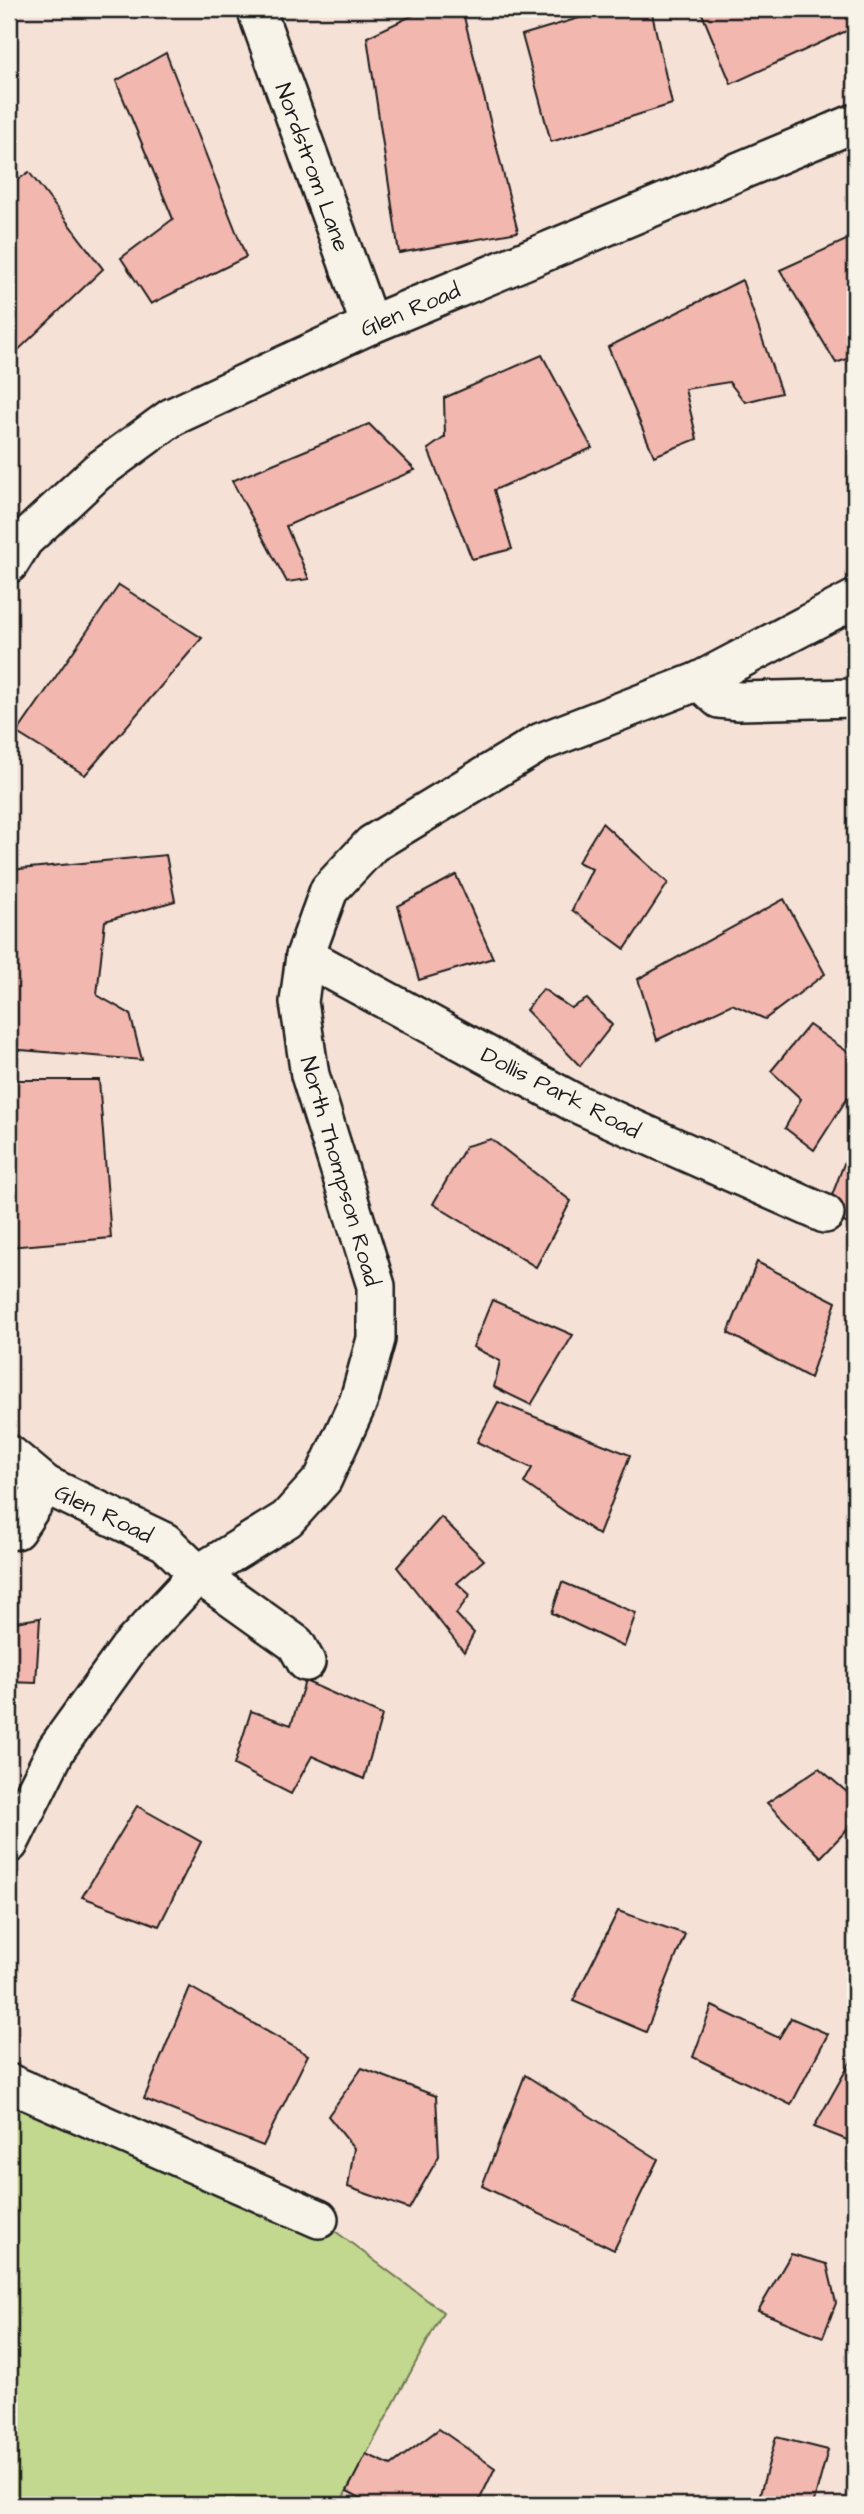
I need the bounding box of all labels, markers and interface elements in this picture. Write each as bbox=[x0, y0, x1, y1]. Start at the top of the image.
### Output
street label: Nordstrom Lane bbox=[267, 79, 357, 256]
street label: Glen Road bbox=[356, 274, 465, 345]
street label: Dollis Park Road bbox=[476, 1039, 646, 1147]
street label: North Thompson Road bbox=[292, 1053, 388, 1290]
street label: Glen Road bbox=[49, 1476, 158, 1551]

